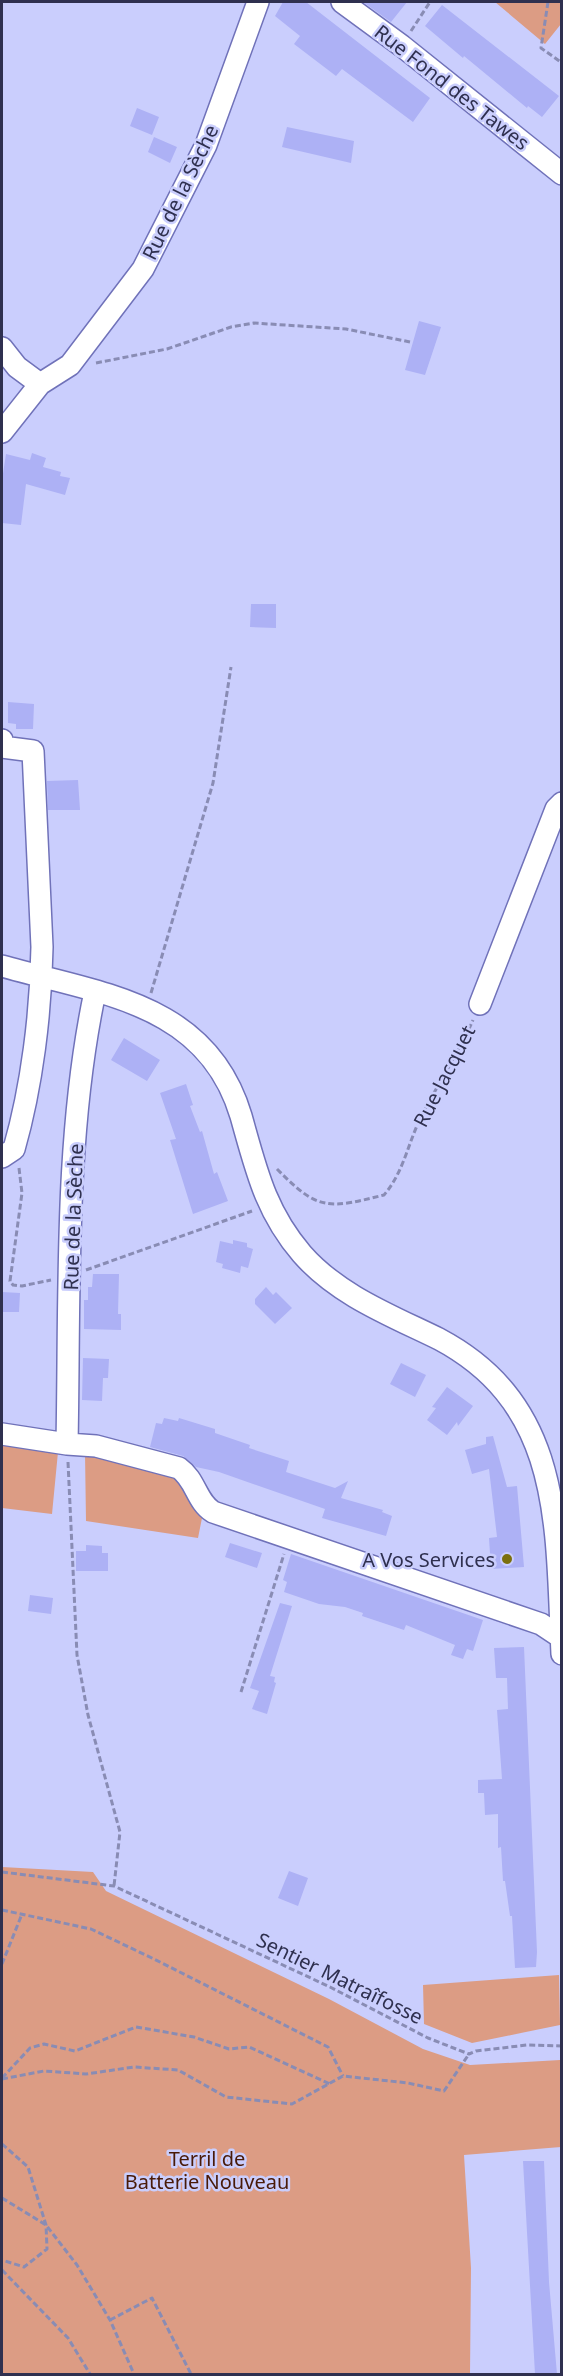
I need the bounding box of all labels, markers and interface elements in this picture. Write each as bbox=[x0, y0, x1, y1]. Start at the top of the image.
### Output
street label: Rue Fond des Tawes bbox=[369, 18, 535, 156]
street label: Rue de la Sèche bbox=[136, 120, 224, 264]
street label: Rue Jacquet bbox=[407, 1021, 481, 1131]
street label: Rue de la Sèche bbox=[57, 1143, 89, 1291]
place label: A Vos Services bbox=[362, 1546, 495, 1573]
marker: A Vos Services bbox=[500, 1552, 514, 1566]
street label: Sentier Matraîfosse bbox=[252, 1926, 428, 2030]
park label: Terril de Batterie Nouveau bbox=[125, 2145, 289, 2195]

